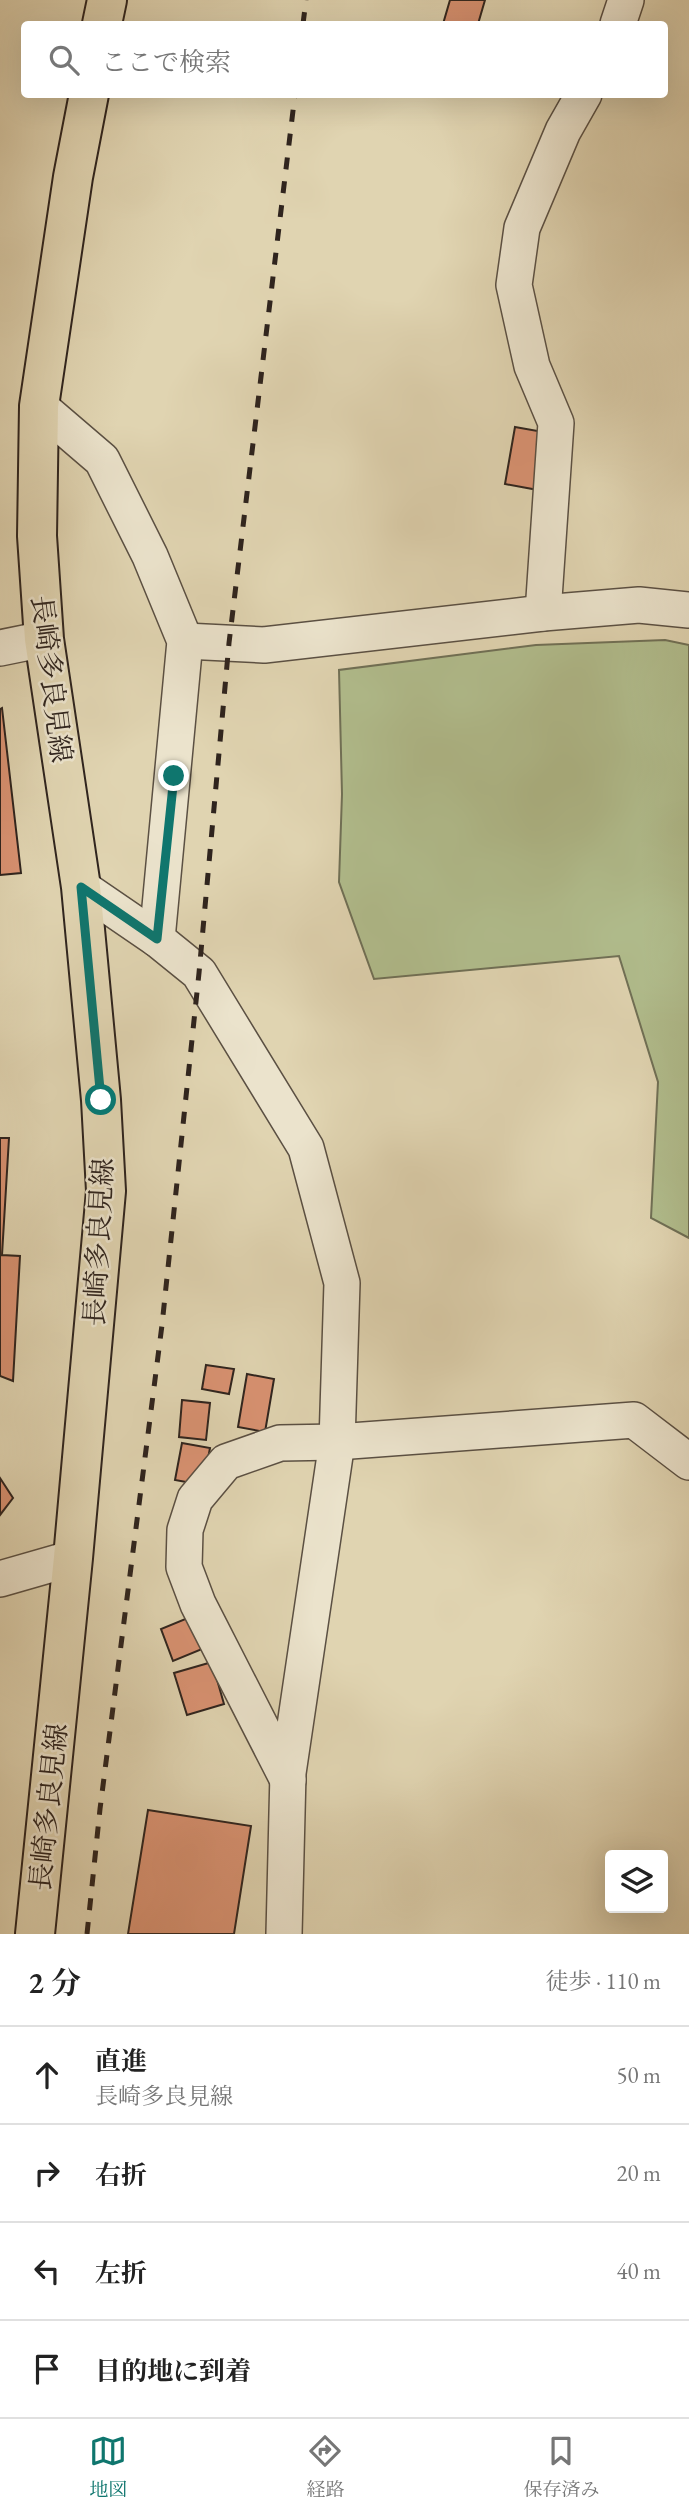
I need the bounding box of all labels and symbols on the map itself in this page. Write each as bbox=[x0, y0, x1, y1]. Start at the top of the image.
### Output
street label: 長崎多良見線 bbox=[24, 593, 80, 765]
route end bbox=[158, 760, 189, 791]
route start bbox=[85, 1084, 116, 1115]
street label: 長崎多良見線 bbox=[76, 1157, 120, 1327]
street label: 長崎多良見線 bbox=[21, 1722, 75, 1892]

